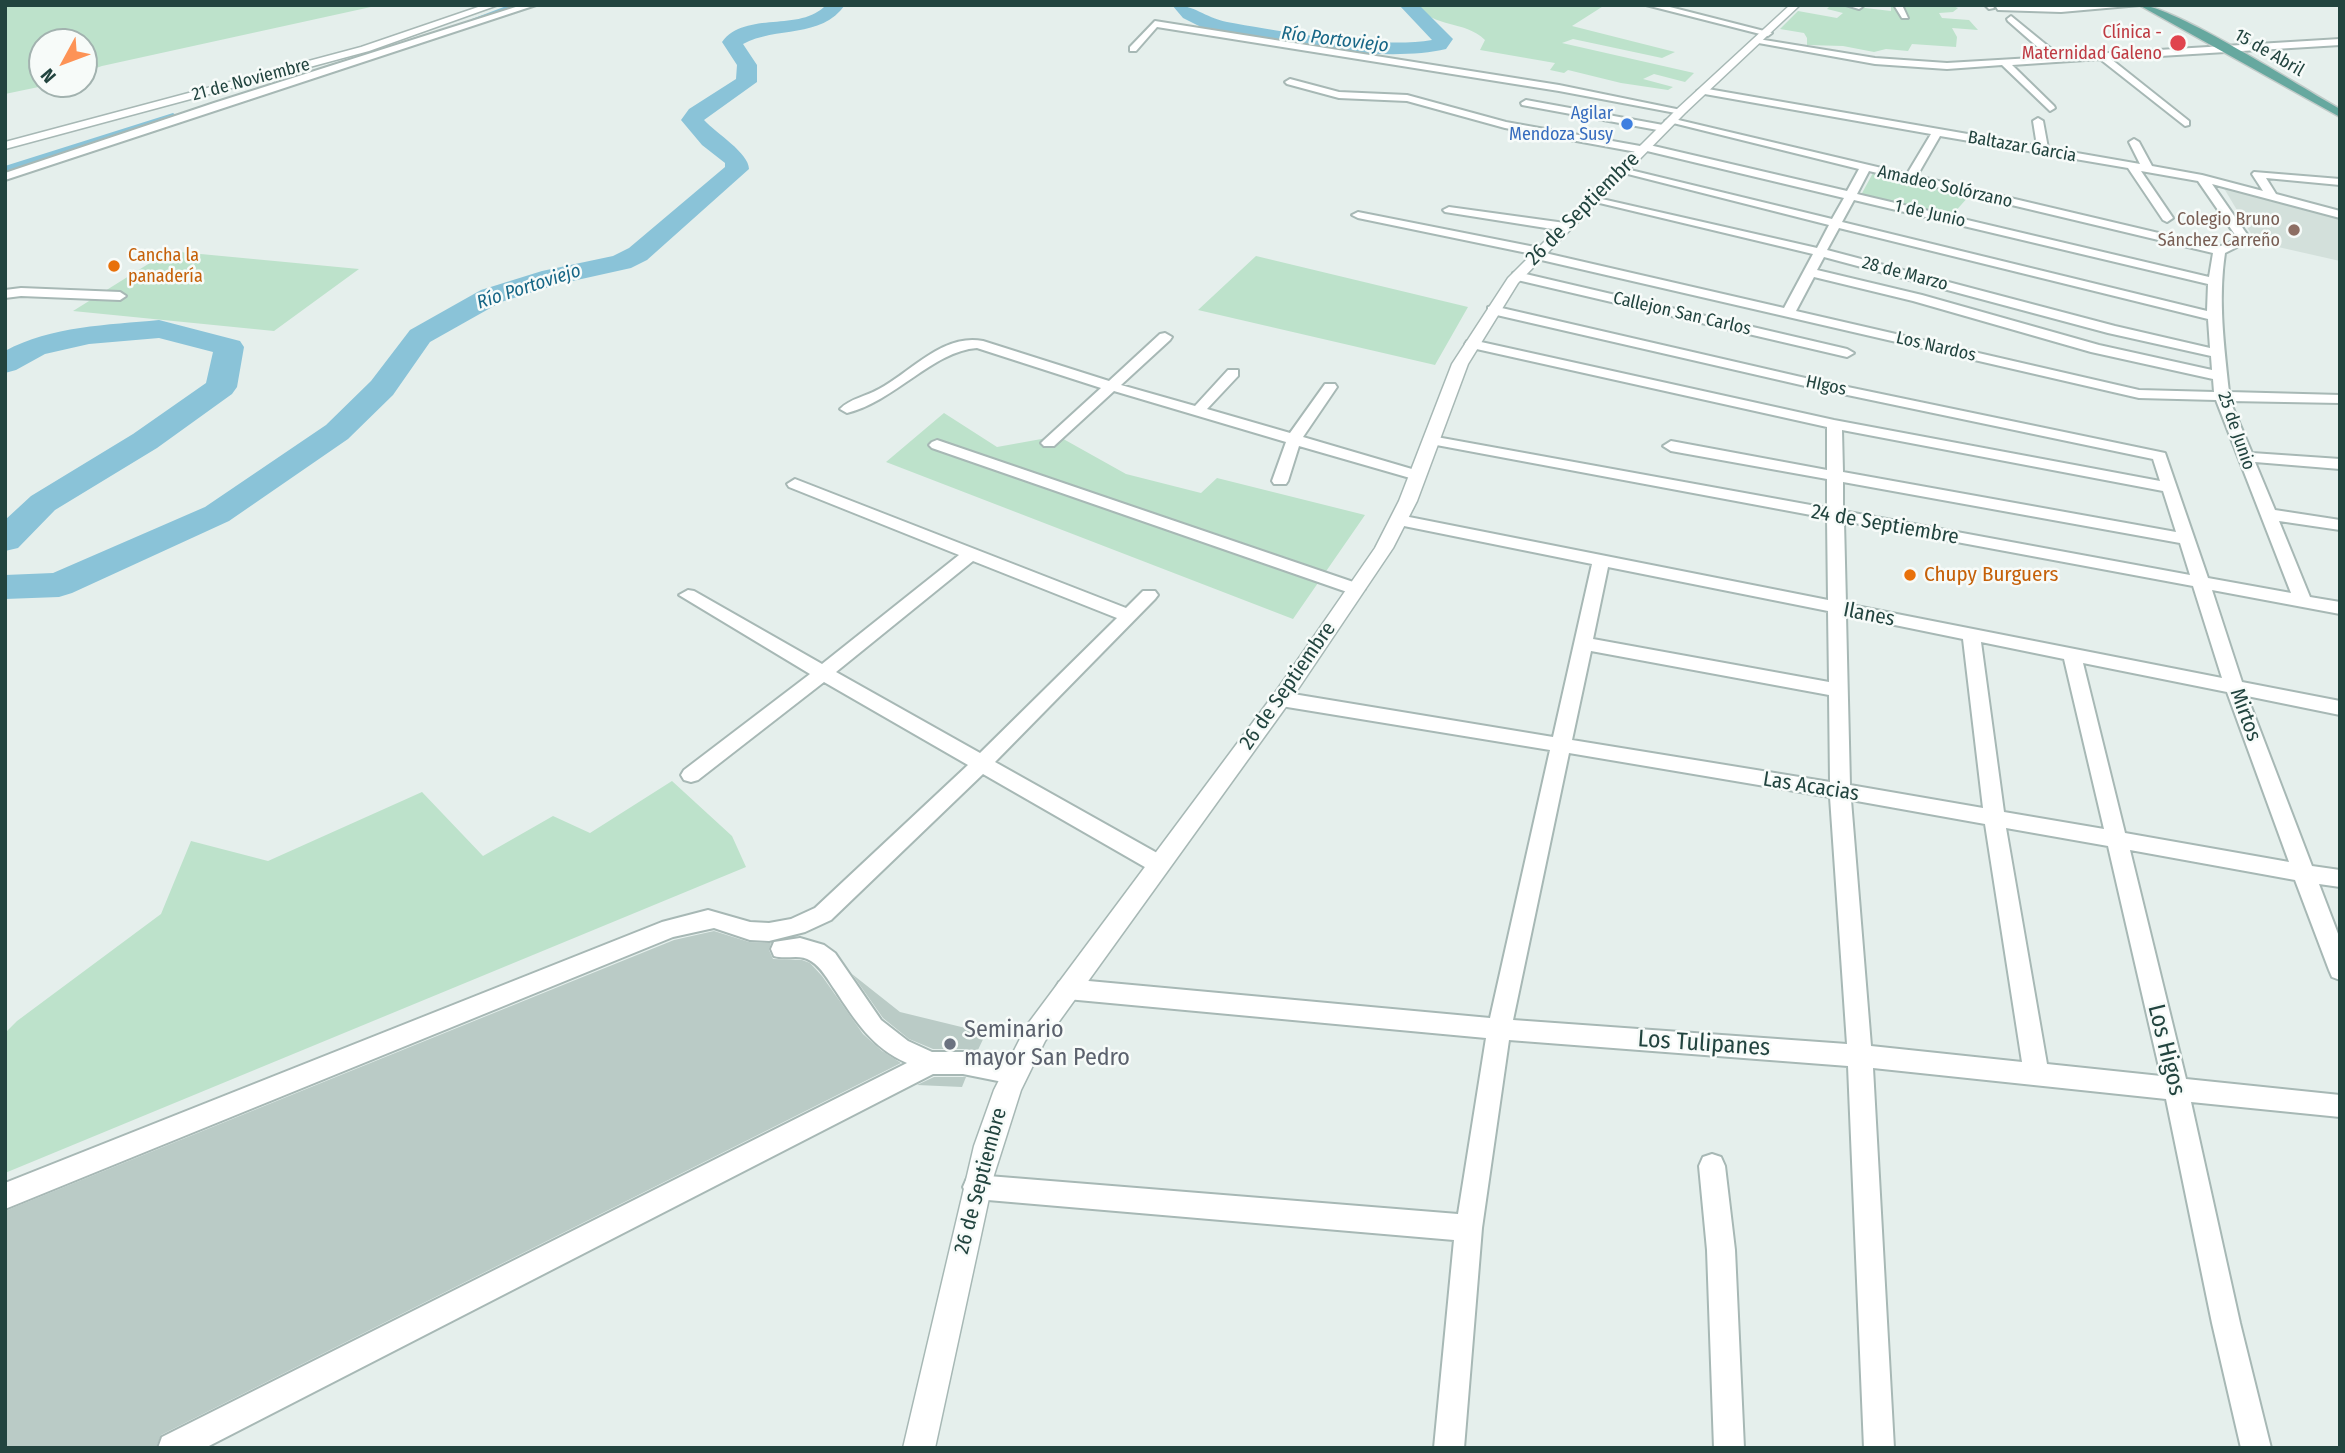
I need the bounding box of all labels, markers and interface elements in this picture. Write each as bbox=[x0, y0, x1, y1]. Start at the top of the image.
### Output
water label: Río Portoviejo bbox=[1280, 22, 1390, 58]
place label: Clínica - Maternidad Galeno bbox=[2022, 22, 2162, 64]
street label: 15 de Abril bbox=[2230, 24, 2308, 82]
north arrow bbox=[28, 28, 98, 98]
marker: Clínica - Maternidad Galeno bbox=[2168, 33, 2188, 53]
street label: 21 de Noviembre bbox=[190, 54, 312, 106]
text: N bbox=[36, 64, 61, 88]
place label: Agilar Mendoza Susy bbox=[1509, 103, 1613, 146]
marker: Agilar Mendoza Susy bbox=[1619, 116, 1635, 132]
street label: Baltazar Garcia bbox=[1966, 127, 2078, 167]
street label: 26 de Septiembre bbox=[1521, 147, 1645, 271]
street label: Amadeo Solórzano bbox=[1876, 161, 2014, 213]
street label: 1 de Junio bbox=[1893, 195, 1967, 233]
place label: Colegio Bruno Sánchez Carreño bbox=[2158, 209, 2280, 252]
marker: Colegio Bruno Sánchez Carreño bbox=[2286, 222, 2302, 238]
place label: Cancha la panadería bbox=[128, 245, 203, 288]
street label: 28 de Marzo bbox=[1860, 252, 1950, 296]
marker: Cancha la panadería bbox=[106, 258, 122, 274]
water label: Río Portoviejo bbox=[474, 260, 584, 314]
street label: Callejon San Carlos bbox=[1611, 288, 1753, 340]
street label: Los Nardos bbox=[1894, 327, 1978, 367]
street label: HIgos bbox=[1804, 371, 1848, 401]
street label: 25 de Junio bbox=[2213, 389, 2259, 473]
street label: 24 de Septiembre bbox=[1809, 500, 1961, 550]
place label: Chupy Burguers bbox=[1924, 562, 2058, 588]
marker: Chupy Burguers bbox=[1902, 567, 1918, 583]
street label: Ilanes bbox=[1841, 598, 1897, 632]
street label: 26 de Septiembre bbox=[1235, 617, 1341, 755]
street label: Mirtos bbox=[2224, 685, 2266, 745]
street label: Las Acacias bbox=[1761, 767, 1861, 807]
street label: Los Higos bbox=[2141, 1001, 2191, 1099]
place label: Seminario mayor San Pedro bbox=[964, 1016, 1130, 1072]
street label: Los Tulipanes bbox=[1637, 1025, 1771, 1063]
marker: Seminario mayor San Pedro bbox=[942, 1036, 958, 1052]
street label: 26 de Septiembre bbox=[949, 1105, 1013, 1257]

